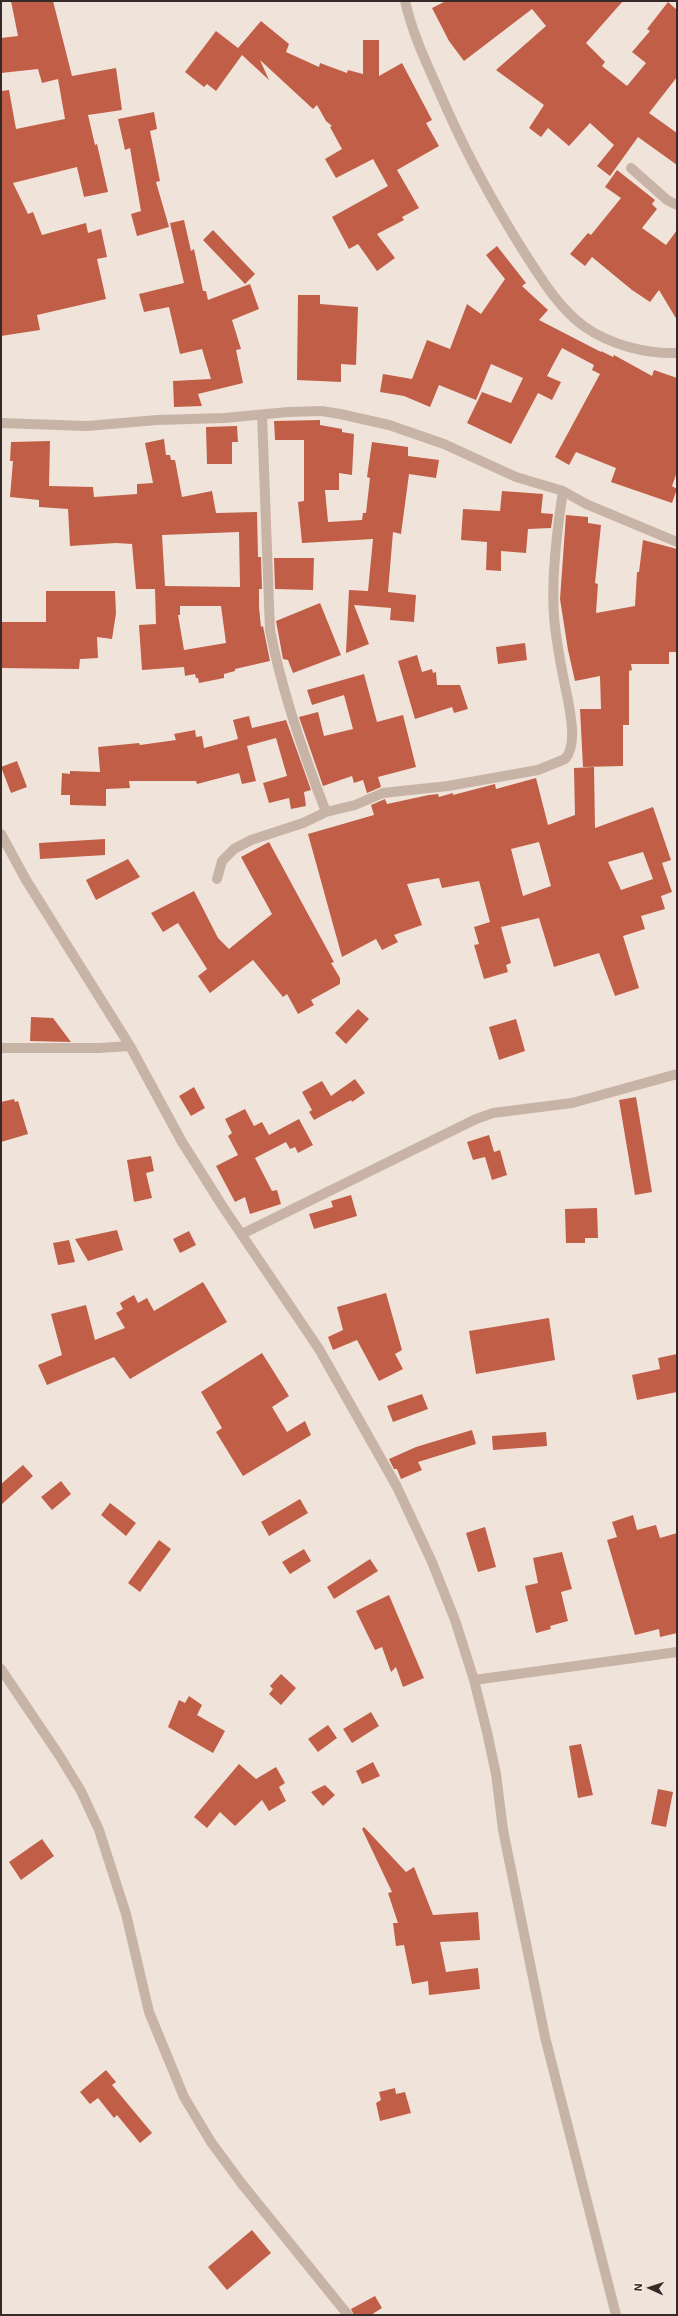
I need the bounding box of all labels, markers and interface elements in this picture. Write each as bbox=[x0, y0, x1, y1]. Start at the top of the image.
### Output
north arrow bbox=[630, 2268, 670, 2308]
text: N bbox=[631, 2283, 644, 2292]

